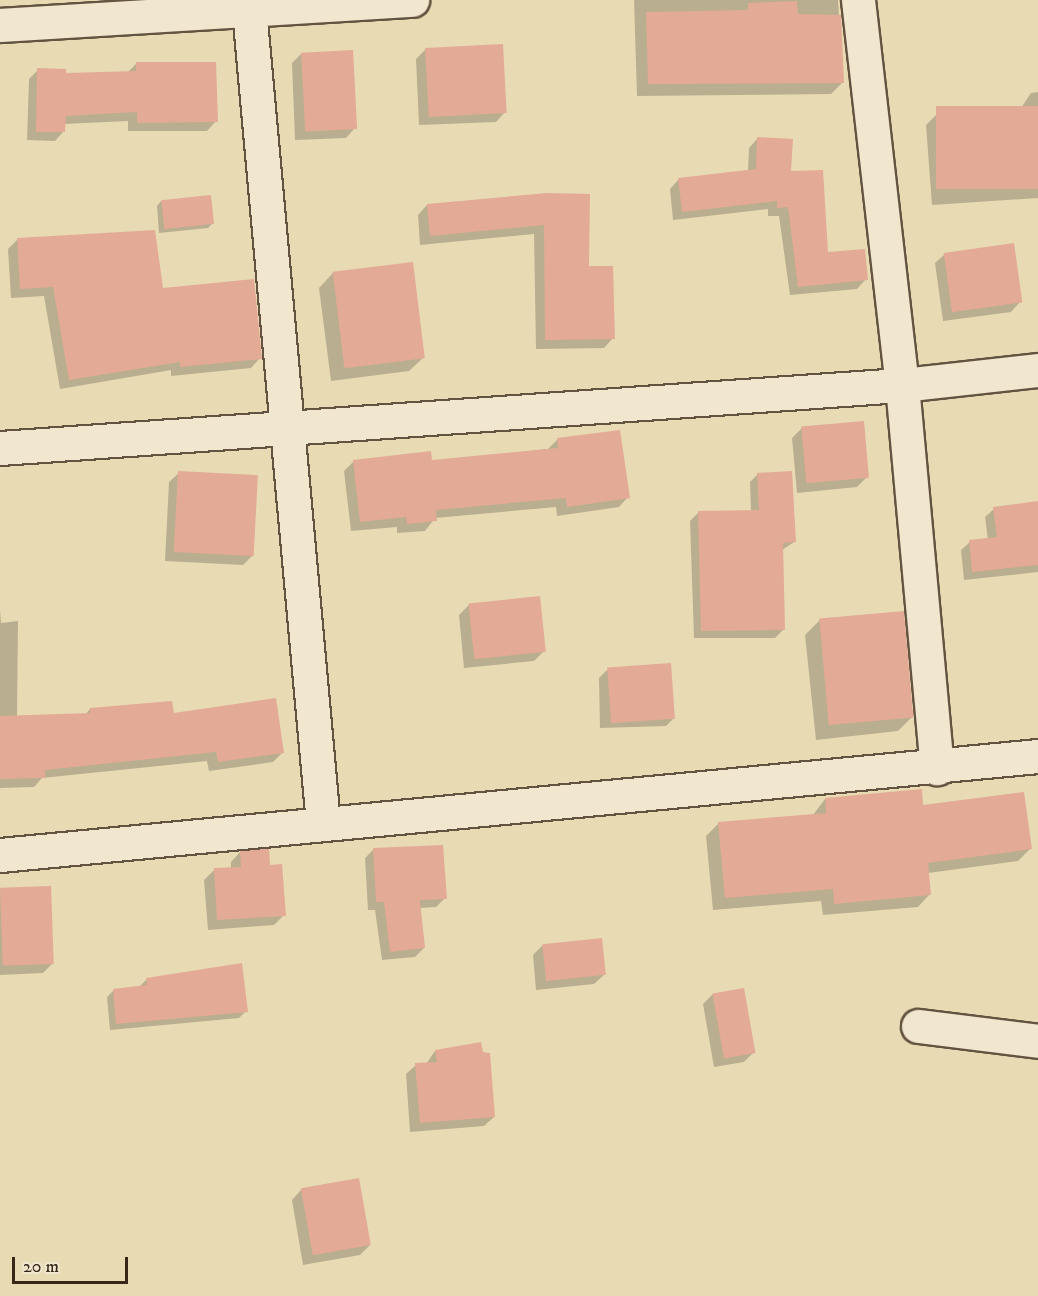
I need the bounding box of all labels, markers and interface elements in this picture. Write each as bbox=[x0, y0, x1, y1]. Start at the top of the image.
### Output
scale bar bbox=[15, 1245, 130, 1283]
text: 20 m bbox=[23, 1256, 59, 1278]

